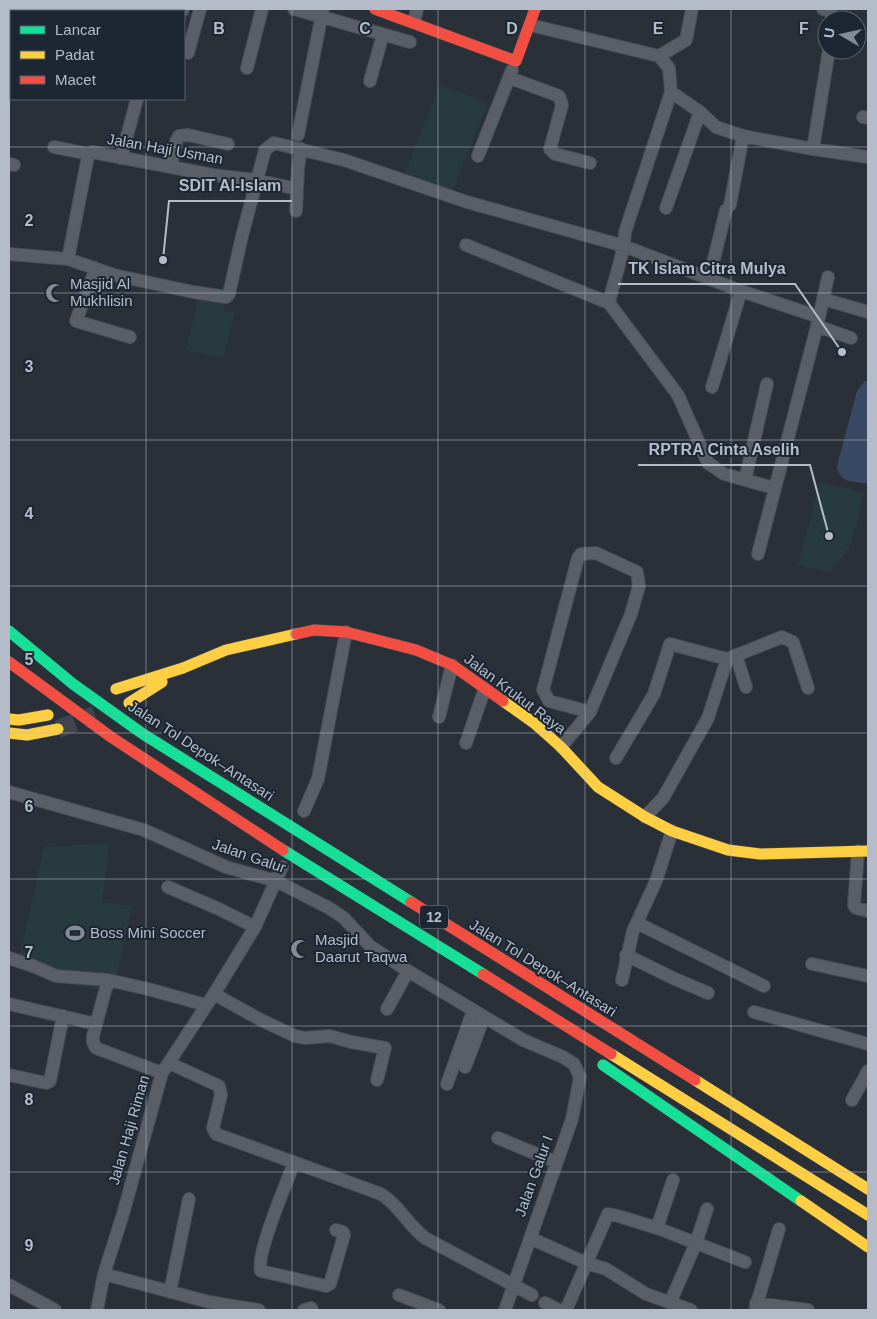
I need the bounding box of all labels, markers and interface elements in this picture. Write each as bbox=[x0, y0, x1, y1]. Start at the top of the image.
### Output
legend bbox=[10, 10, 185, 100]
north arrow bbox=[817, 10, 867, 60]
text: B bbox=[213, 20, 225, 37]
text: C bbox=[359, 20, 371, 37]
text: D bbox=[506, 20, 518, 37]
text: E bbox=[653, 20, 664, 37]
text: F bbox=[799, 20, 809, 37]
text: Lancar bbox=[55, 21, 101, 38]
text: U bbox=[820, 27, 838, 39]
text: Padat bbox=[55, 46, 95, 63]
text: Macet bbox=[55, 71, 97, 88]
street label: Jalan Haji Usman bbox=[106, 130, 224, 167]
callout: SDIT Al-Islam bbox=[169, 170, 292, 201]
text: SDIT Al-Islam bbox=[179, 177, 281, 194]
text: 2 bbox=[25, 212, 34, 229]
callout: TK Islam Citra Mulya bbox=[618, 253, 795, 284]
text: TK Islam Citra Mulya bbox=[628, 260, 786, 277]
place label: Masjid Al Mukhlisin bbox=[70, 275, 133, 309]
mosque icon: Masjid Al Mukhlisin bbox=[44, 282, 66, 304]
text: 3 bbox=[25, 358, 34, 375]
callout: RPTRA Cinta Aselih bbox=[638, 434, 810, 465]
text: RPTRA Cinta Aselih bbox=[649, 441, 799, 458]
text: 4 bbox=[25, 505, 34, 522]
street label: Jalan Krukut Raya bbox=[461, 650, 570, 738]
text: 5 bbox=[25, 651, 34, 668]
street label: Jalan Tol Depok–Antasari bbox=[125, 697, 277, 804]
text: 6 bbox=[25, 798, 34, 815]
street label: Jalan Galur bbox=[210, 835, 288, 876]
road number: 12 bbox=[420, 906, 448, 929]
street label: Jalan Tol Depok–Antasari bbox=[467, 915, 620, 1020]
sports icon: Boss Mini Soccer bbox=[64, 922, 86, 944]
place label: Boss Mini Soccer bbox=[90, 924, 206, 941]
place label: Masjid Daarut Taqwa bbox=[315, 931, 408, 965]
mosque icon: Masjid Daarut Taqwa bbox=[289, 938, 311, 960]
text: 7 bbox=[25, 944, 34, 961]
street label: Jalan Haji Riman bbox=[105, 1073, 152, 1187]
text: 8 bbox=[25, 1091, 34, 1108]
street label: Jalan Galur I bbox=[511, 1133, 556, 1219]
text: 9 bbox=[25, 1237, 34, 1254]

